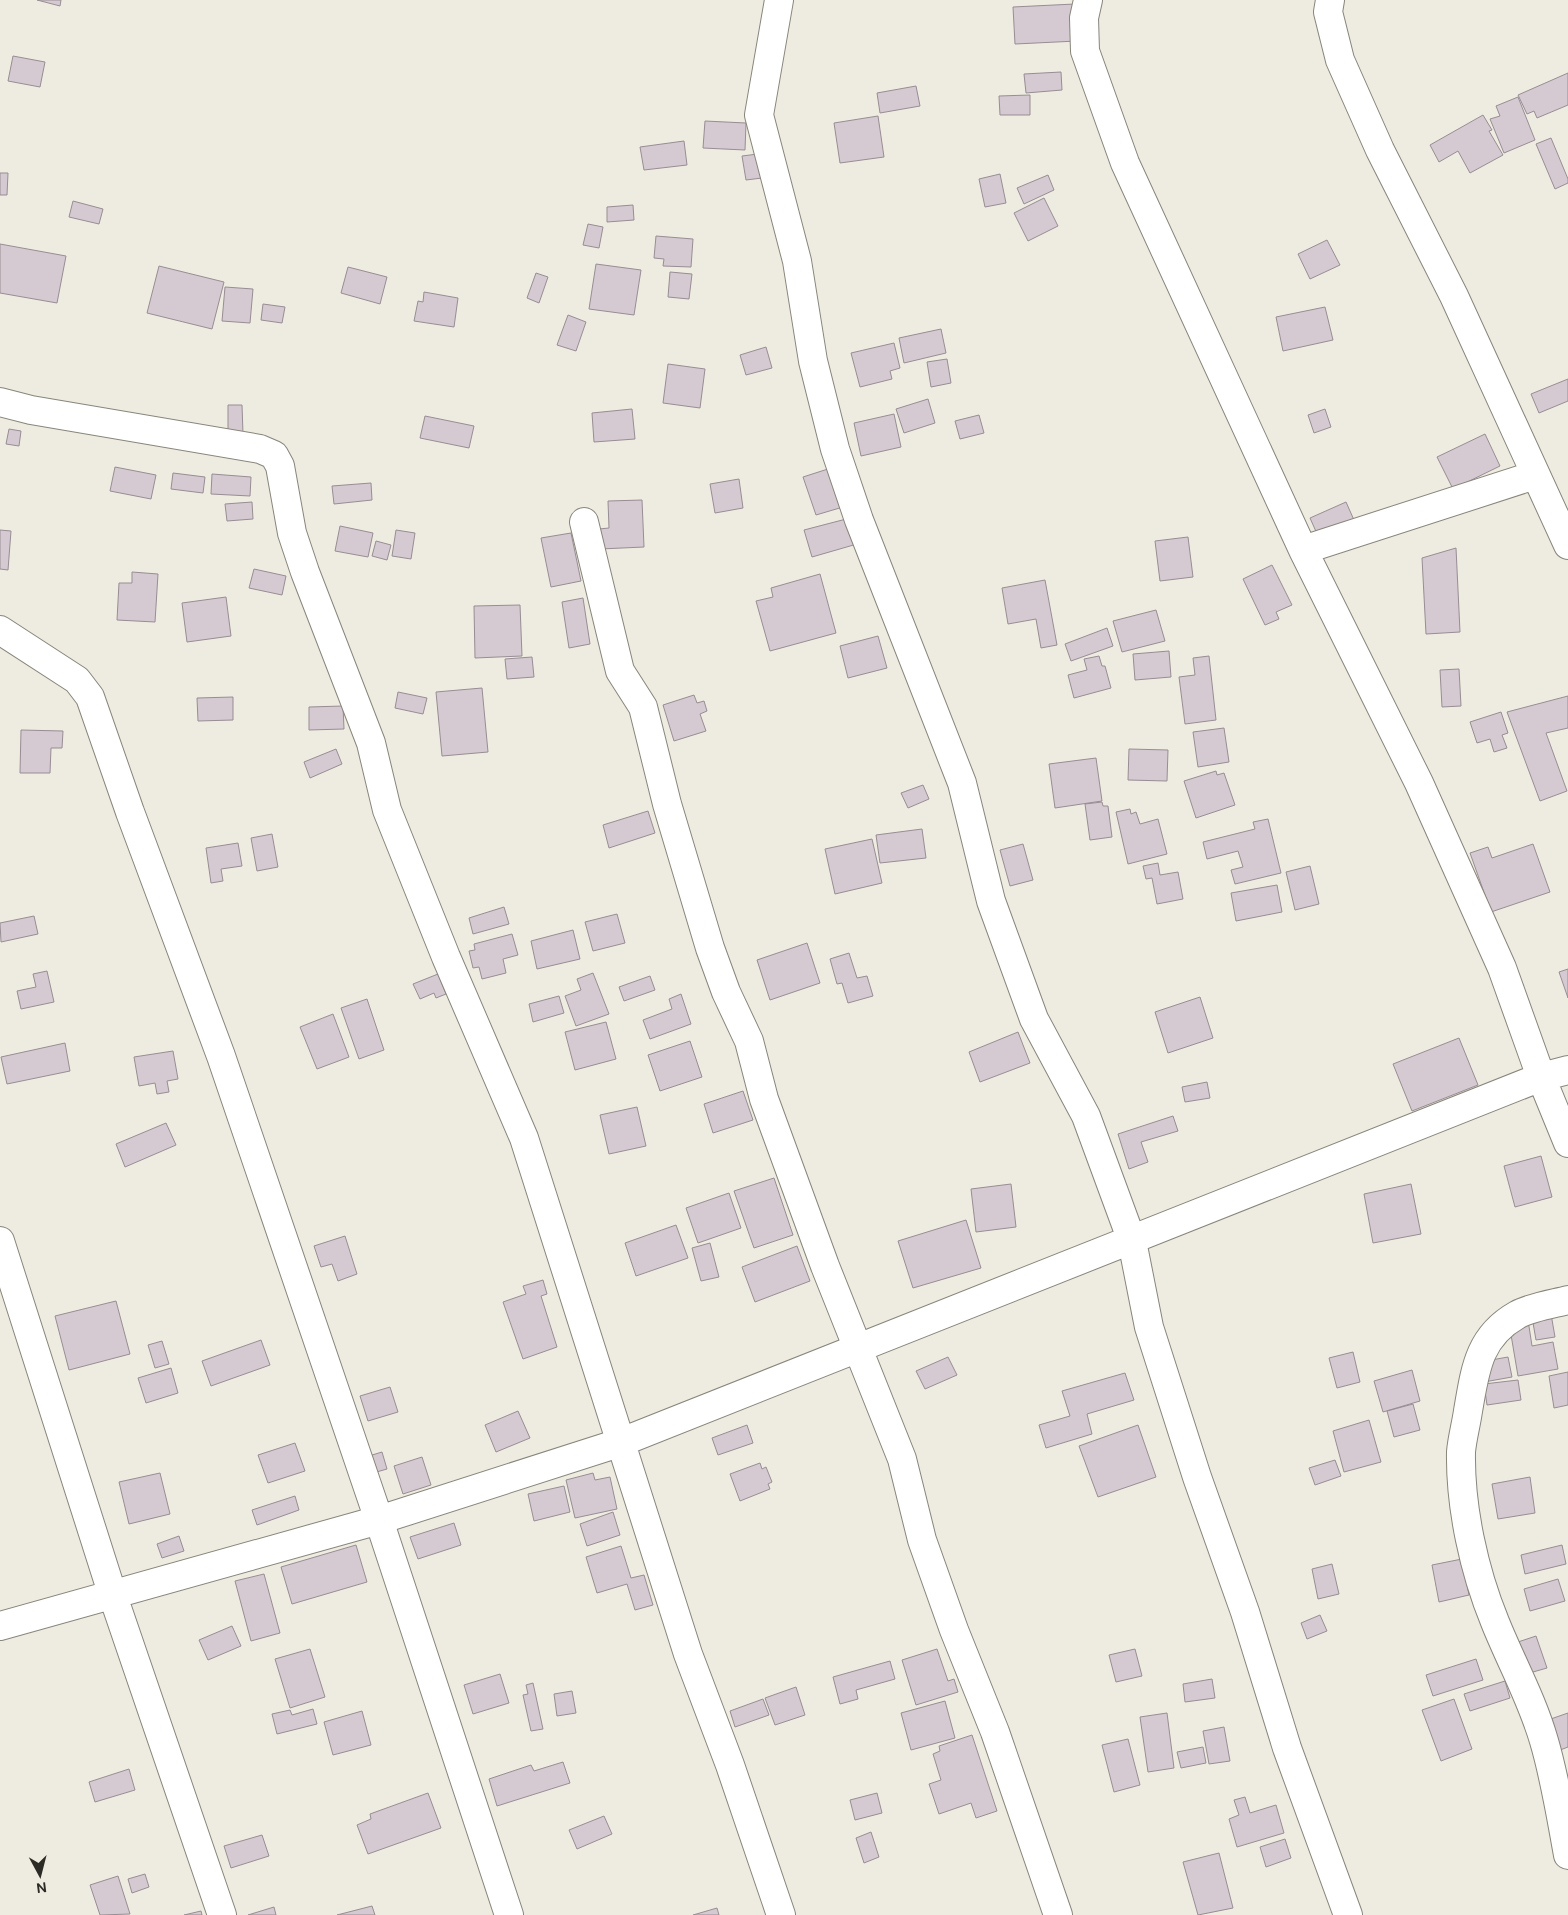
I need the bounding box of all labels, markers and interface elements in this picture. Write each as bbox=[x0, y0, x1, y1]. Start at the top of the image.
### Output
north arrow bbox=[15, 1850, 65, 1900]
text: N bbox=[35, 1878, 48, 1897]

